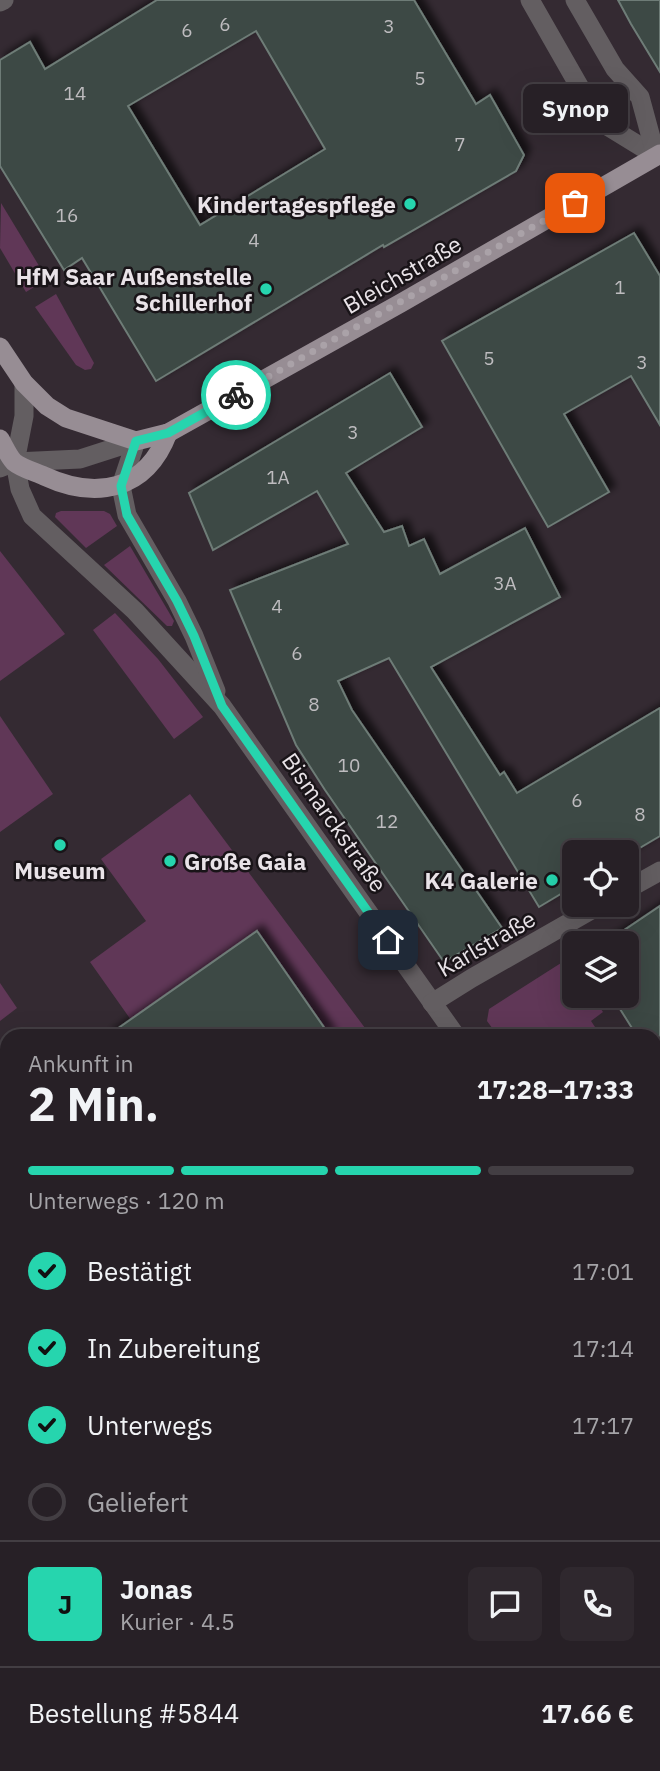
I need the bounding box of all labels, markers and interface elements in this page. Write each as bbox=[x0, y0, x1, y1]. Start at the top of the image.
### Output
house number: 6 bbox=[219, 12, 231, 36]
house number: 3 bbox=[383, 14, 395, 38]
house number: 6 bbox=[181, 18, 193, 42]
house number: 5 bbox=[414, 66, 426, 90]
house number: 14 bbox=[64, 81, 86, 105]
callout: Synop bbox=[522, 84, 628, 133]
text: Synop bbox=[542, 93, 609, 123]
house number: 7 bbox=[454, 132, 466, 156]
pin bbox=[545, 173, 605, 233]
icon: bag bbox=[556, 184, 594, 222]
place label: Kindertagespflege bbox=[197, 189, 396, 219]
marker: Kindertagespflege bbox=[402, 196, 418, 212]
house number: 16 bbox=[56, 203, 78, 227]
house number: 4 bbox=[248, 228, 260, 252]
street label: Bleichstraße bbox=[338, 228, 466, 320]
place label: HfM Saar Außenstelle Schillerhof bbox=[16, 261, 252, 317]
house number: 1 bbox=[614, 275, 626, 299]
marker: HfM Saar Außenstelle Schillerhof bbox=[258, 281, 274, 297]
house number: 5 bbox=[483, 346, 495, 370]
house number: 3 bbox=[636, 350, 648, 374]
courier bbox=[201, 360, 271, 430]
icon: bike bbox=[217, 376, 255, 414]
house number: 3 bbox=[347, 420, 359, 444]
house number: 1A bbox=[266, 465, 290, 489]
house number: 3A bbox=[493, 571, 517, 595]
house number: 4 bbox=[271, 594, 283, 618]
house number: 6 bbox=[291, 641, 303, 665]
house number: 8 bbox=[308, 692, 320, 716]
street label: Bismarckstraße bbox=[276, 747, 394, 897]
house number: 10 bbox=[338, 753, 360, 777]
house number: 6 bbox=[571, 788, 583, 812]
house number: 8 bbox=[634, 802, 646, 826]
house number: 12 bbox=[376, 809, 398, 833]
marker: Museum bbox=[52, 837, 68, 853]
map controls bbox=[562, 840, 639, 1008]
button: locate bbox=[562, 840, 639, 917]
place label: Große Gaia bbox=[184, 846, 306, 876]
marker: Große Gaia bbox=[162, 853, 178, 869]
place label: Museum bbox=[14, 855, 106, 885]
place label: K4 Galerie bbox=[424, 865, 538, 895]
marker: K4 Galerie bbox=[544, 872, 560, 888]
street label: Karlstraße bbox=[432, 903, 540, 983]
pin bbox=[358, 910, 418, 970]
icon: home bbox=[369, 921, 407, 959]
button: layers bbox=[562, 931, 639, 1008]
text: Ankunft in bbox=[28, 1048, 134, 1078]
text: 17:28–17:33 bbox=[477, 1072, 634, 1106]
text: 2 Min. bbox=[28, 1074, 159, 1134]
text: Unterwegs · 120 m bbox=[28, 1185, 225, 1215]
icon: check bbox=[28, 1252, 66, 1290]
text: Bestätigt bbox=[87, 1254, 192, 1288]
text: 17:01 bbox=[572, 1256, 634, 1286]
icon: check bbox=[28, 1329, 66, 1367]
text: In Zubereitung bbox=[87, 1331, 260, 1365]
text: 17:14 bbox=[572, 1333, 634, 1363]
icon: check bbox=[28, 1406, 66, 1444]
text: Unterwegs bbox=[87, 1408, 213, 1442]
text: 17:17 bbox=[572, 1410, 634, 1440]
text: Geliefert bbox=[87, 1485, 189, 1519]
button: chat bbox=[468, 1567, 542, 1641]
button: phone bbox=[560, 1567, 634, 1641]
text: Jonas bbox=[120, 1572, 193, 1606]
text: J bbox=[58, 1587, 72, 1621]
text: Kurier · 4.5 bbox=[120, 1606, 235, 1636]
text: Bestellung #5844 bbox=[28, 1696, 239, 1730]
text: 17.66 € bbox=[541, 1696, 634, 1730]

